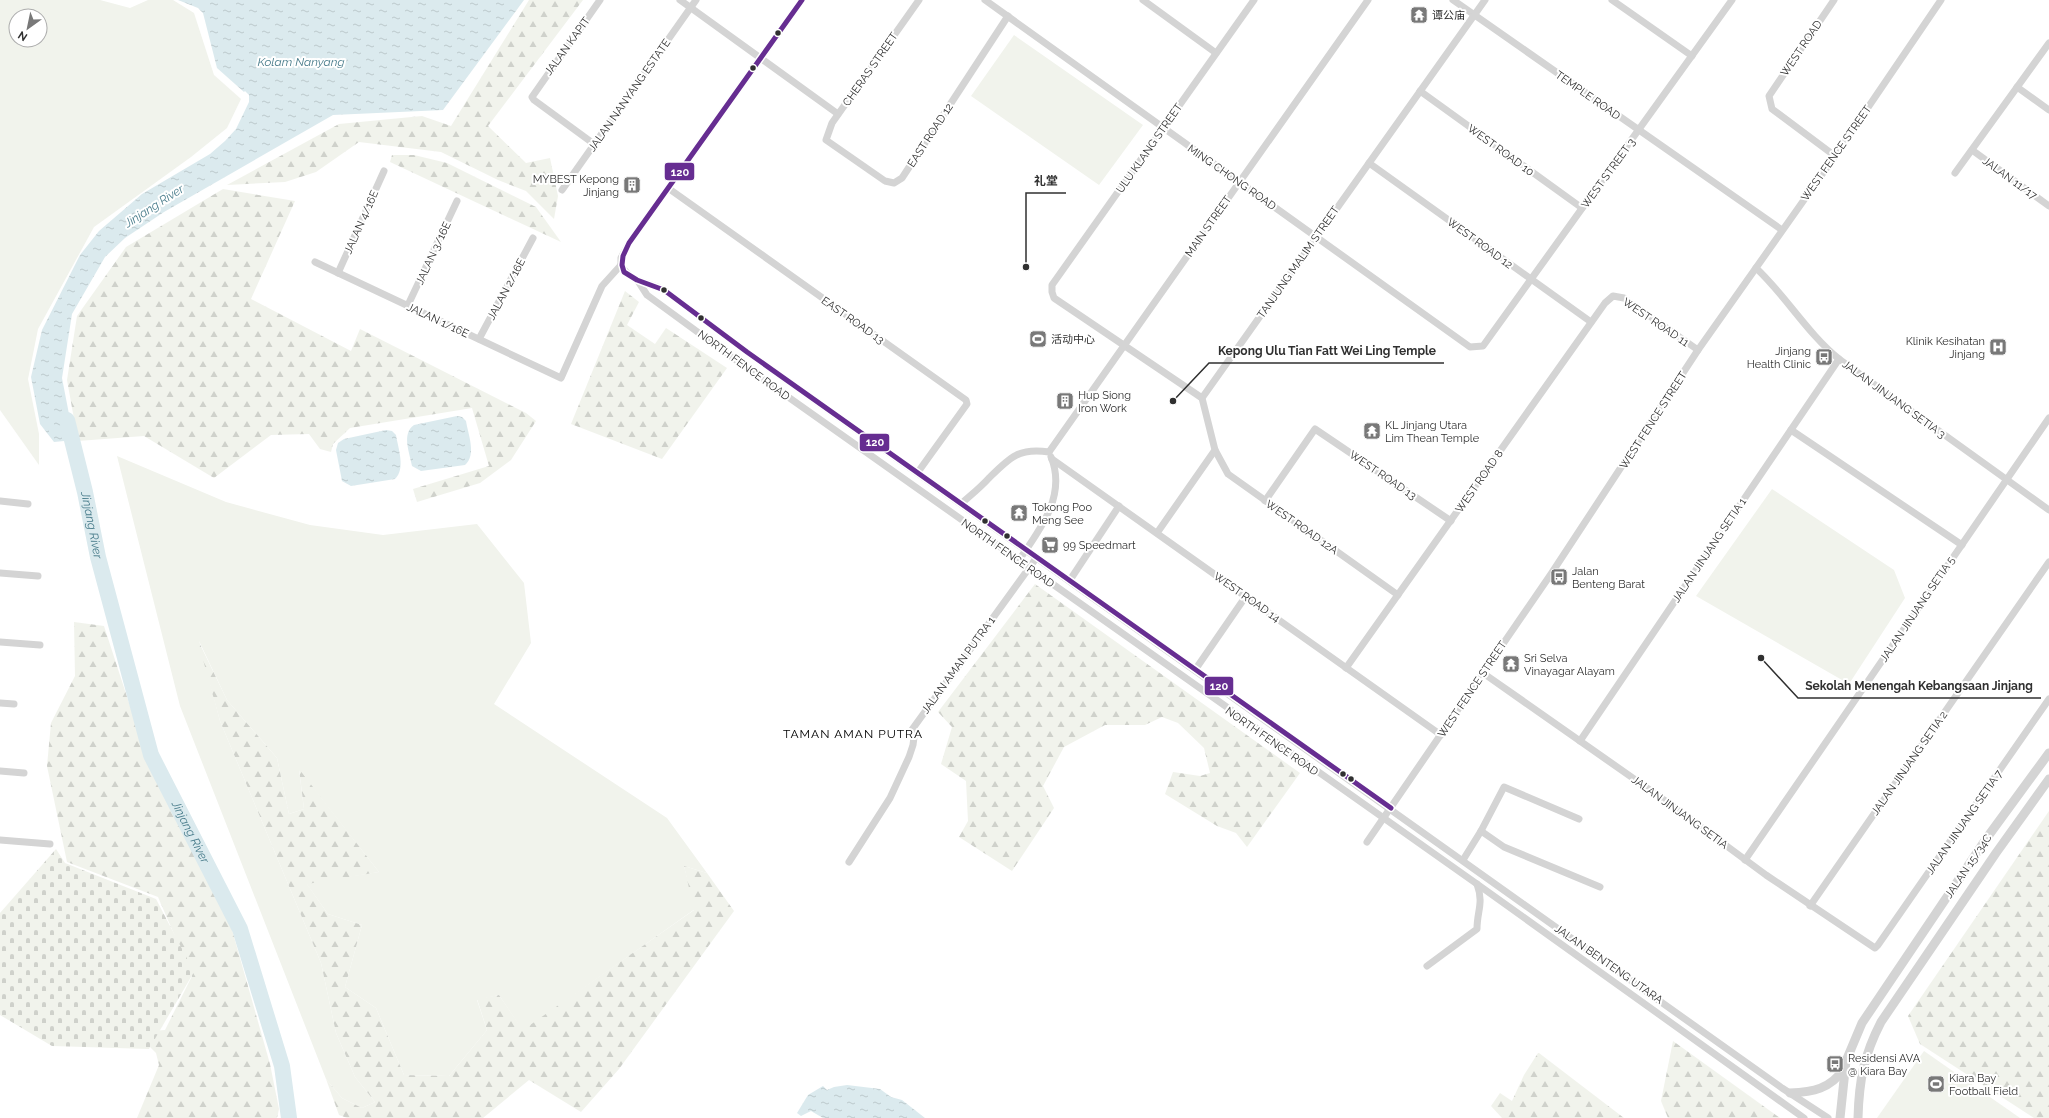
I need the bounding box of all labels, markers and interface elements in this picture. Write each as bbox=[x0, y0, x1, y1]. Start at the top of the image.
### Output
temple icon: 谭公庙 bbox=[1409, 5, 1429, 25]
north arrow bbox=[8, 8, 48, 48]
place label: 谭公庙 bbox=[1432, 9, 1465, 22]
street label: JALAN KAPIT bbox=[542, 15, 593, 78]
street label: WEST ROAD bbox=[1778, 18, 1825, 79]
text: N bbox=[16, 28, 30, 44]
unlabelled marker bbox=[773, 28, 783, 38]
street label: CHERAS STREET bbox=[840, 30, 901, 109]
street label: JALAN NANYANG ESTATE bbox=[586, 36, 673, 154]
water label: Kolam Nanyang bbox=[257, 55, 345, 69]
unlabelled marker bbox=[748, 63, 758, 73]
street label: TEMPLE ROAD bbox=[1553, 68, 1623, 123]
street label: EAST ROAD 12 bbox=[905, 101, 956, 170]
street label: ULU KLANG STREET bbox=[1114, 101, 1185, 196]
street label: WEST FENCE STREET bbox=[1799, 103, 1874, 203]
street label: WEST ROAD 10 bbox=[1465, 122, 1537, 179]
street label: WEST STREET 3 bbox=[1579, 136, 1638, 211]
street label: MING CHONG ROAD bbox=[1185, 142, 1279, 213]
street label: JALAN 11/17 bbox=[1980, 154, 2040, 203]
line badge: 120 bbox=[664, 162, 695, 181]
text: 120 bbox=[671, 166, 689, 179]
callout: 礼堂 bbox=[1026, 169, 1066, 193]
place label: MYBEST Kepong Jinjang bbox=[533, 173, 619, 199]
text: 礼堂 bbox=[1034, 174, 1058, 188]
building icon: MYBEST Kepong Jinjang bbox=[622, 175, 642, 195]
water label: Jinjang River bbox=[121, 181, 187, 231]
street label: JALAN 4/16E bbox=[342, 188, 381, 256]
street label: MAIN STREET bbox=[1182, 193, 1234, 259]
street label: TANJUNG MALIM STREET bbox=[1255, 203, 1342, 321]
street label: WEST ROAD 12 bbox=[1444, 215, 1515, 272]
street label: JALAN 3/16E bbox=[413, 219, 454, 287]
street label: JALAN 2/16E bbox=[485, 256, 528, 322]
unlabelled marker bbox=[659, 285, 669, 295]
street label: EAST ROAD 13 bbox=[819, 294, 887, 347]
street label: WEST ROAD 11 bbox=[1620, 296, 1691, 349]
street label: JALAN 1/16E bbox=[405, 300, 471, 341]
unlabelled marker bbox=[696, 313, 706, 323]
street label: NORTH FENCE ROAD bbox=[695, 328, 792, 403]
sports icon: 活动中心 bbox=[1028, 329, 1048, 349]
place label: 活动中心 bbox=[1051, 333, 1095, 346]
place label: Klinik Kesihatan Jinjang bbox=[1906, 335, 1985, 361]
hospital icon: Klinik Kesihatan Jinjang bbox=[1988, 337, 2008, 357]
callout: Kepong Ulu Tian Fatt Wei Ling Temple bbox=[1209, 339, 1444, 363]
text: Kepong Ulu Tian Fatt Wei Ling Temple bbox=[1218, 344, 1436, 358]
place label: Jinjang Health Clinic bbox=[1747, 345, 1811, 371]
bus stop icon: Jinjang Health Clinic bbox=[1814, 347, 1834, 367]
street label: JALAN JINJANG SETIA 3 bbox=[1840, 358, 1948, 441]
street label: WEST FENCE STREET bbox=[1617, 369, 1690, 471]
place label: Hup Siong Iron Work bbox=[1078, 389, 1131, 415]
building icon: Hup Siong Iron Work bbox=[1055, 391, 1075, 411]
place label: KL Jinjang Utara Lim Thean Temple bbox=[1385, 419, 1480, 445]
temple icon: KL Jinjang Utara Lim Thean Temple bbox=[1362, 421, 1382, 441]
line badge: 120 bbox=[859, 433, 890, 452]
text: 120 bbox=[866, 436, 884, 449]
street label: WEST ROAD 8 bbox=[1453, 447, 1506, 515]
street label: WEST ROAD 13 bbox=[1347, 448, 1419, 503]
water label: Jinjang River bbox=[78, 489, 105, 561]
street label: JALAN JINJANG SETIA 1 bbox=[1670, 495, 1749, 605]
street label: WEST ROAD 12A bbox=[1263, 498, 1341, 557]
place label: Tokong Poo Meng See bbox=[1032, 501, 1092, 527]
temple icon: Tokong Poo Meng See bbox=[1009, 503, 1029, 523]
street label: NORTH FENCE ROAD bbox=[959, 516, 1057, 591]
unlabelled marker bbox=[980, 516, 990, 526]
unlabelled marker bbox=[1002, 531, 1012, 541]
supermarket icon: 99 Speedmart bbox=[1040, 535, 1060, 555]
place label: 99 Speedmart bbox=[1063, 539, 1136, 552]
street label: JALAN JINJANG SETIA 5 bbox=[1877, 554, 1958, 664]
place label: Jalan Benteng Barat bbox=[1572, 565, 1645, 591]
bus stop icon: Jalan Benteng Barat bbox=[1549, 567, 1569, 587]
street label: WEST ROAD 14 bbox=[1211, 570, 1282, 625]
street label: JALAN AMAN PUTRA 1 bbox=[919, 614, 998, 716]
street label: WEST FENCE STREET bbox=[1435, 638, 1510, 740]
place label: Sri Selva Vinayagar Alayam bbox=[1524, 652, 1615, 678]
temple icon: Sri Selva Vinayagar Alayam bbox=[1501, 654, 1521, 674]
callout: Sekolah Menengah Kebangsaan Jinjang bbox=[1798, 674, 2041, 698]
line badge: 120 bbox=[1204, 676, 1234, 696]
text: Sekolah Menengah Kebangsaan Jinjang bbox=[1805, 679, 2033, 693]
text: 120 bbox=[1210, 680, 1228, 693]
street label: NORTH FENCE ROAD bbox=[1223, 704, 1321, 779]
street label: JALAN JINJANG SETIA 2 bbox=[1869, 709, 1950, 818]
district label: TAMAN AMAN PUTRA bbox=[783, 727, 923, 741]
street label: JALAN JINJANG SETIA 7 bbox=[1923, 768, 2005, 877]
unlabelled marker bbox=[1338, 769, 1348, 779]
street label: JALAN JINJANG SETIA bbox=[1629, 773, 1731, 852]
unlabelled marker bbox=[1346, 774, 1356, 784]
water label: Jinjang River bbox=[168, 798, 212, 866]
street label: JALAN 15/34C bbox=[1942, 832, 1995, 901]
street label: JALAN BENTENG UTARA bbox=[1552, 922, 1666, 1007]
place label: Residensi AVA @ Kiara Bay bbox=[1848, 1052, 1921, 1078]
bus stop icon: Residensi AVA @ Kiara Bay bbox=[1825, 1054, 1845, 1074]
place label: Kiara Bay Football Field bbox=[1949, 1072, 2018, 1098]
sports icon: Kiara Bay Football Field bbox=[1926, 1074, 1946, 1094]

